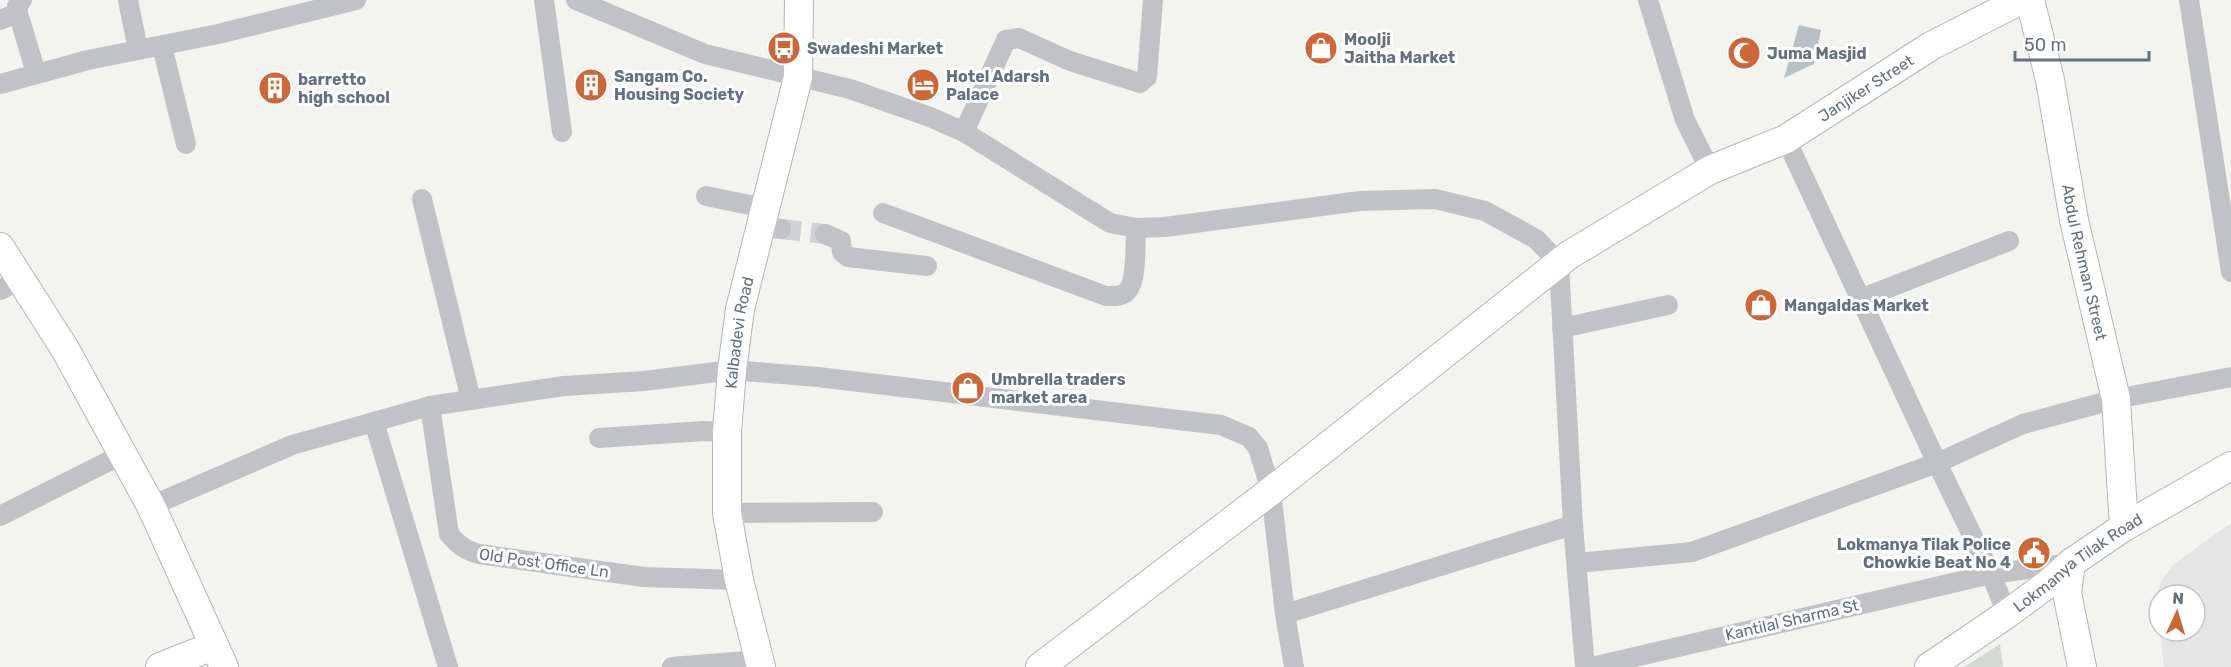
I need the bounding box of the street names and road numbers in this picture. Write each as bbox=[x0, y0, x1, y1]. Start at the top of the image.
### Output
street label: Janjiker Street bbox=[1815, 50, 1917, 125]
street label: Abdul Rehman Street bbox=[2059, 183, 2111, 342]
street label: Kalbadevi Road bbox=[721, 274, 757, 389]
street label: Lokmanya Tilak Road bbox=[2009, 509, 2146, 616]
street label: Old Post Office Ln bbox=[478, 544, 610, 582]
street label: Kantilal Sharma St bbox=[1723, 595, 1861, 645]

